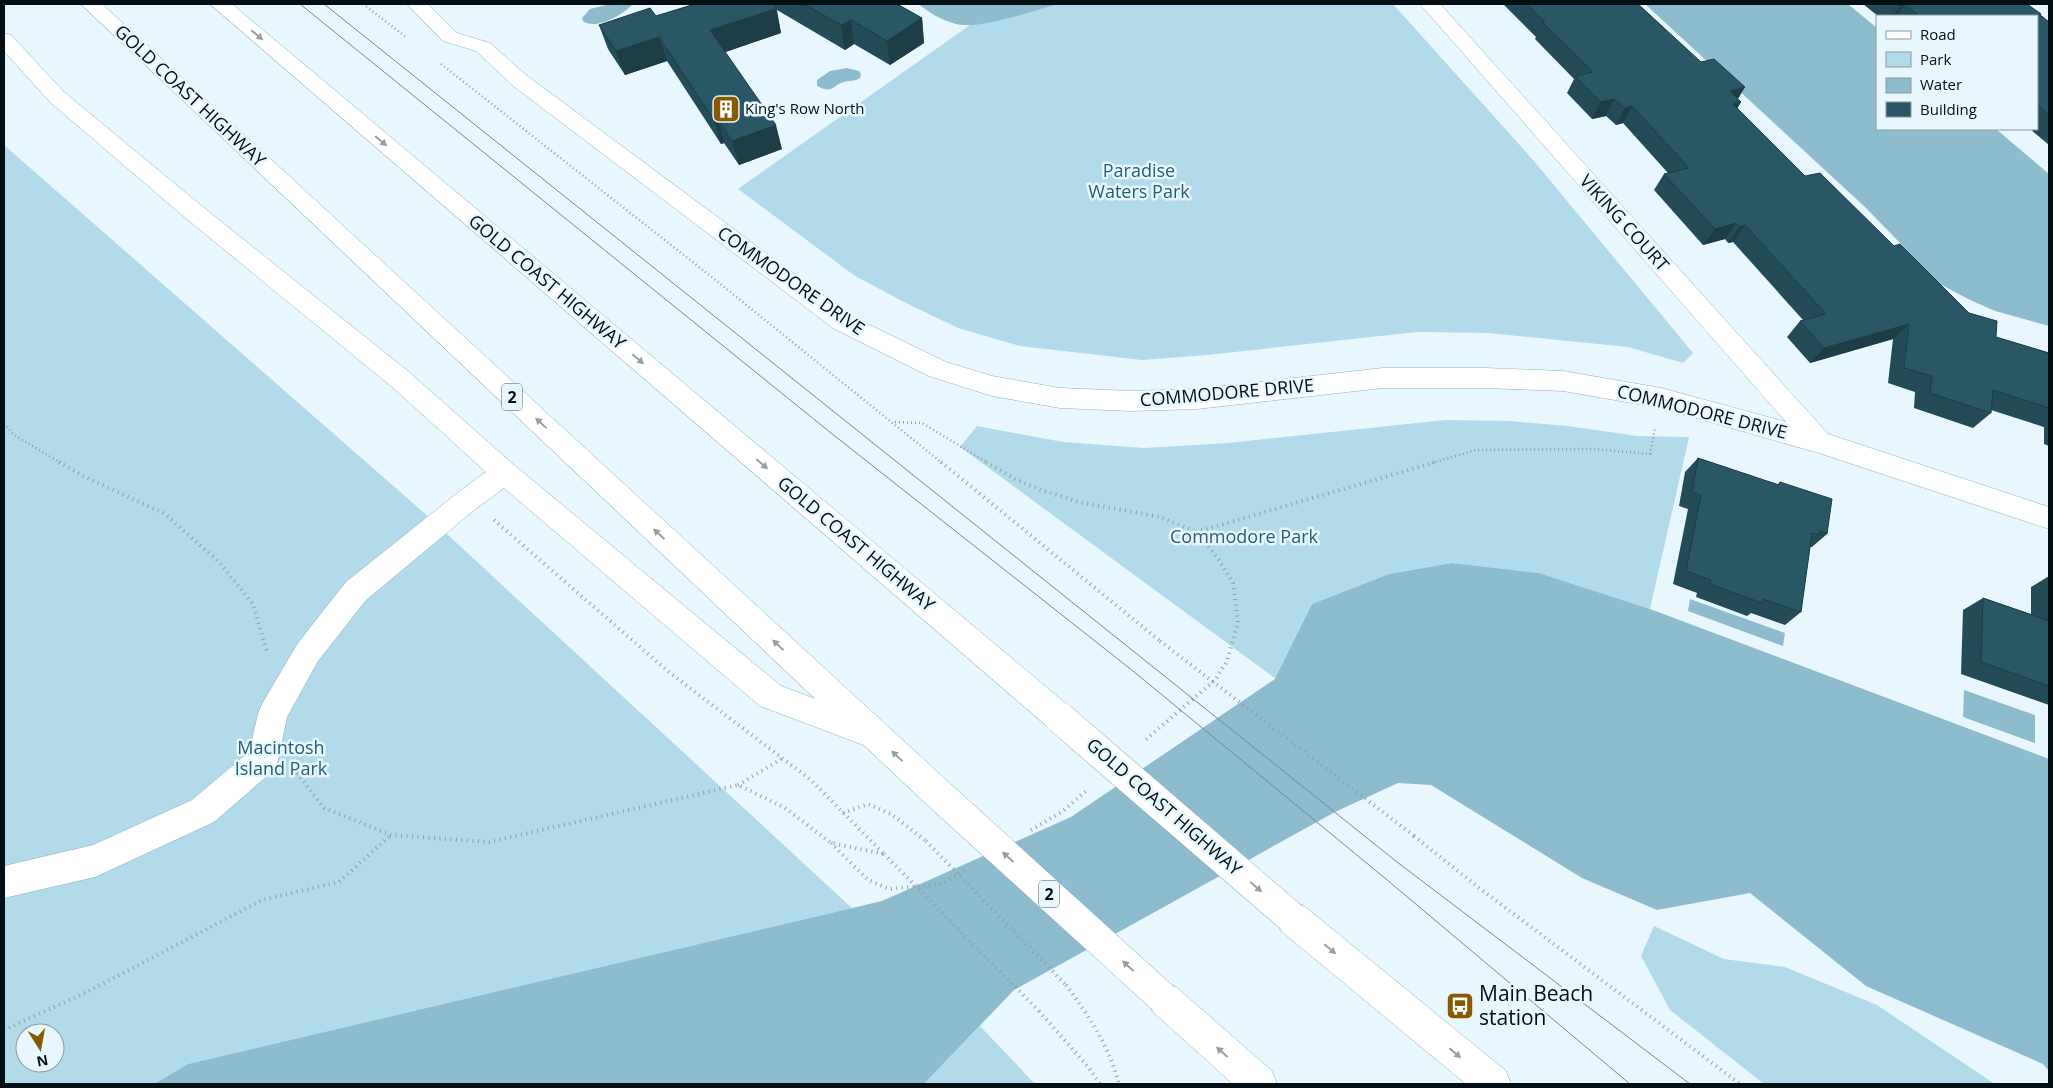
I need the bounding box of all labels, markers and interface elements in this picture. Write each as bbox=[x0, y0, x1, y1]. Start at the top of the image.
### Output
legend bbox=[1876, 15, 2038, 130]
street label: GOLD COAST HIGHWAY bbox=[110, 19, 272, 172]
text: Road bbox=[1920, 24, 1956, 44]
one-way arrow bbox=[250, 30, 263, 41]
text: Park bbox=[1920, 49, 1951, 69]
text: Water bbox=[1920, 74, 1962, 94]
building icon: King's Row North bbox=[711, 94, 741, 124]
place label: King's Row North bbox=[745, 98, 864, 118]
text: Building bbox=[1920, 99, 1977, 119]
one-way arrow bbox=[374, 135, 387, 146]
park label: Paradise Waters Park bbox=[1088, 158, 1190, 203]
street label: VIKING COURT bbox=[1575, 169, 1675, 276]
street label: GOLD COAST HIGHWAY bbox=[464, 208, 632, 355]
street label: COMMODORE DRIVE bbox=[713, 220, 870, 340]
one-way arrow bbox=[631, 353, 643, 365]
street label: COMMODORE DRIVE bbox=[1139, 372, 1315, 412]
street label: COMMODORE DRIVE bbox=[1615, 378, 1790, 444]
road number: 2 bbox=[502, 384, 522, 411]
one-way arrow bbox=[535, 417, 547, 429]
one-way arrow bbox=[755, 459, 768, 470]
street label: GOLD COAST HIGHWAY bbox=[773, 470, 941, 617]
park label: Commodore Park bbox=[1170, 524, 1319, 548]
one-way arrow bbox=[654, 528, 666, 540]
one-way arrow bbox=[773, 639, 785, 651]
street label: GOLD COAST HIGHWAY bbox=[1082, 732, 1248, 881]
park label: Macintosh Island Park bbox=[235, 735, 328, 780]
one-way arrow bbox=[891, 750, 903, 762]
one-way arrow bbox=[1002, 851, 1014, 863]
road number: 2 bbox=[1039, 881, 1059, 908]
one-way arrow bbox=[1249, 881, 1262, 892]
one-way arrow bbox=[1323, 944, 1336, 955]
one-way arrow bbox=[1122, 961, 1135, 972]
place label: Main Beach station bbox=[1479, 979, 1593, 1031]
bus stop icon: Main Beach station bbox=[1445, 991, 1475, 1021]
north arrow bbox=[15, 1023, 65, 1073]
one-way arrow bbox=[1216, 1046, 1229, 1057]
one-way arrow bbox=[1448, 1047, 1461, 1058]
text: N bbox=[35, 1051, 50, 1072]

